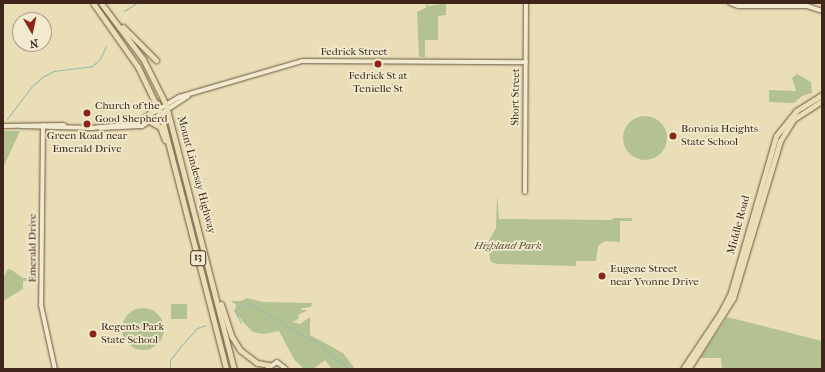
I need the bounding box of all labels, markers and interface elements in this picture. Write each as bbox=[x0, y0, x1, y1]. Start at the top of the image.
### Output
north arrow bbox=[12, 12, 52, 52]
text: N bbox=[29, 36, 39, 50]
street label: Fedrick Street bbox=[320, 45, 388, 59]
marker: Fedrick St at Tenielle St bbox=[373, 59, 383, 69]
street label: Short Street bbox=[509, 68, 523, 126]
place label: Fedrick St at Tenielle St bbox=[349, 70, 407, 96]
place label: Church of the Good Shepherd bbox=[95, 100, 168, 126]
marker: Church of the Good Shepherd bbox=[82, 108, 92, 118]
street label: Mount Lindesay Highway bbox=[174, 115, 218, 235]
marker: Green Road near Emerald Drive bbox=[82, 119, 92, 129]
place label: Boronia Heights State School bbox=[681, 123, 758, 149]
place label: Green Road near Emerald Drive bbox=[47, 130, 127, 156]
marker: Boronia Heights State School bbox=[668, 131, 678, 141]
street label: Middle Road bbox=[725, 194, 753, 256]
street label: Emerald Drive bbox=[26, 213, 40, 283]
park label: Highland Park bbox=[474, 239, 542, 253]
road number: 13 bbox=[190, 250, 206, 266]
place label: Eugene Street near Yvonne Drive bbox=[610, 263, 699, 289]
marker: Eugene Street near Yvonne Drive bbox=[597, 271, 607, 281]
place label: Regents Park State School bbox=[101, 321, 164, 347]
marker: Regents Park State School bbox=[88, 329, 98, 339]

